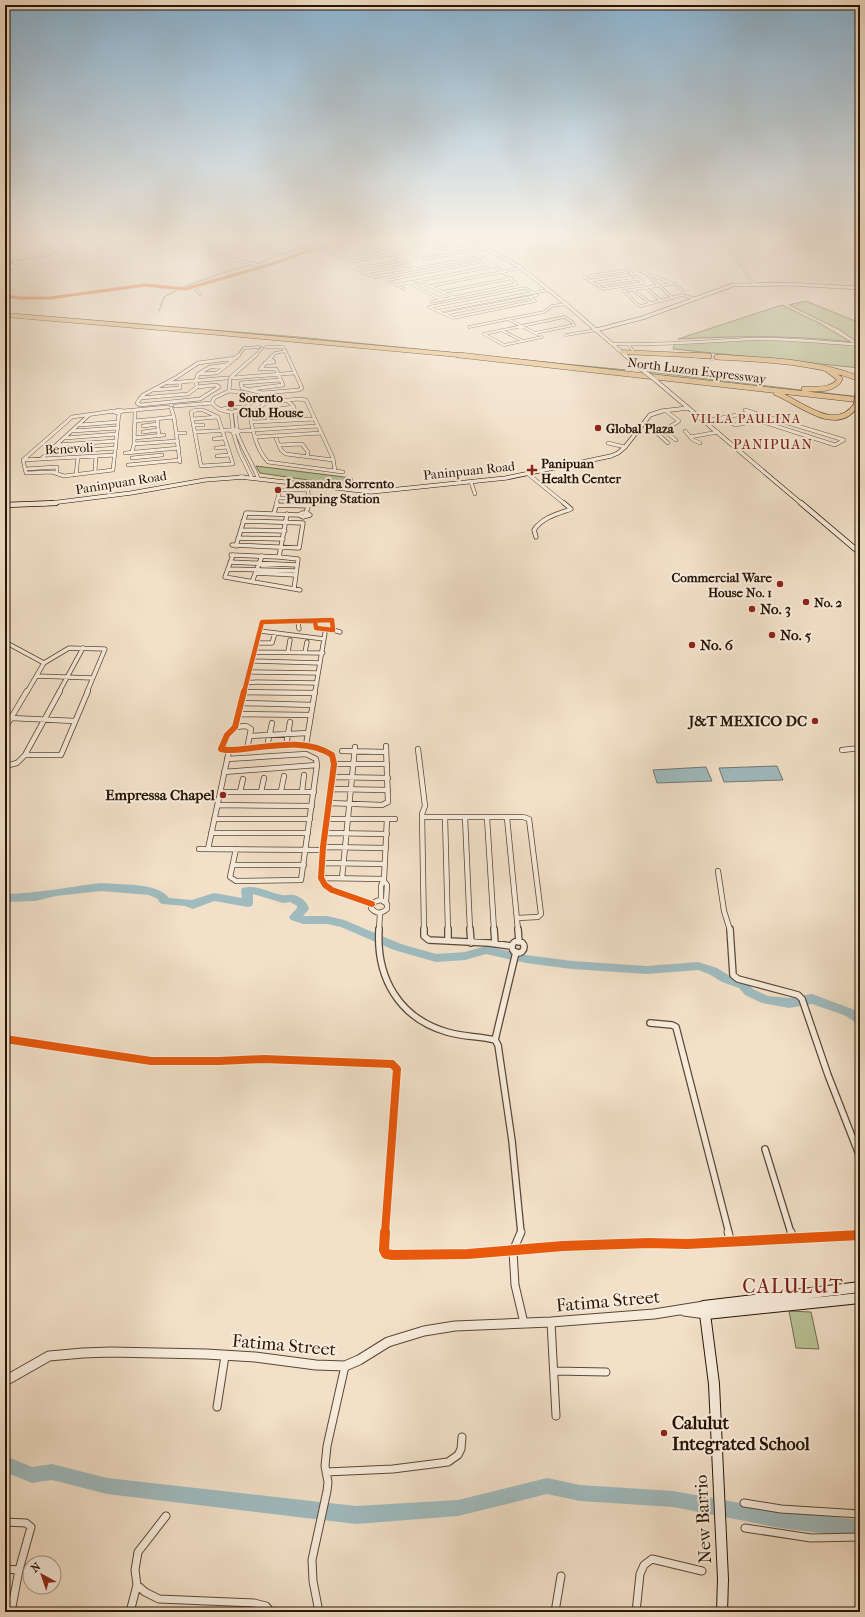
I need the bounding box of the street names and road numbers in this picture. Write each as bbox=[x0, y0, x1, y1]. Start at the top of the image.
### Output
street label: North Luzon Expressway bbox=[627, 355, 768, 387]
street label: Benevoli bbox=[44, 440, 94, 457]
street label: Paninpuan Road bbox=[422, 458, 517, 483]
street label: Paninpuan Road bbox=[74, 468, 169, 497]
street label: Fatima Street bbox=[555, 1286, 661, 1317]
street label: Fatima Street bbox=[231, 1330, 337, 1361]
street label: New Barrio bbox=[691, 1474, 716, 1564]

